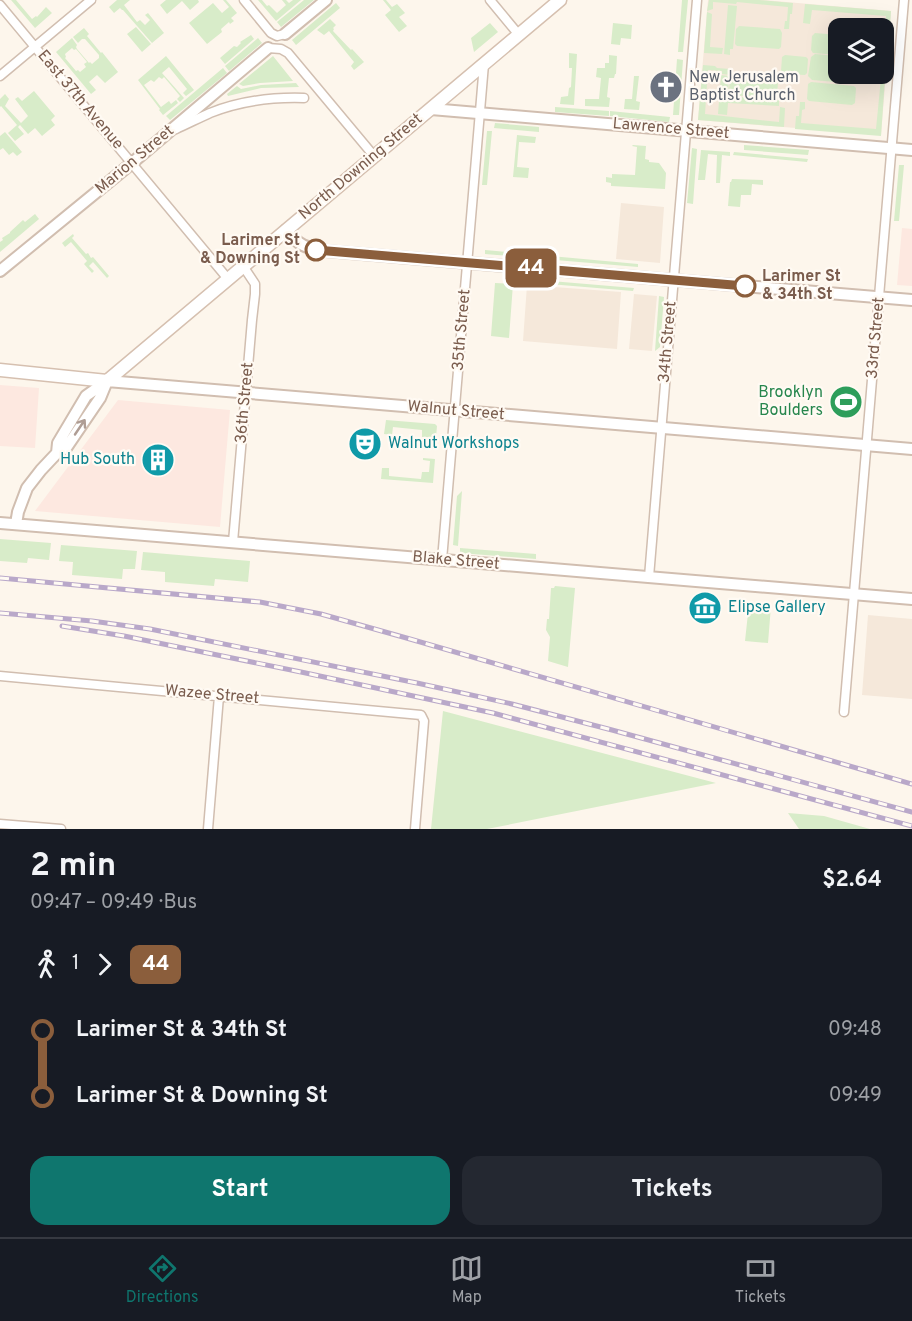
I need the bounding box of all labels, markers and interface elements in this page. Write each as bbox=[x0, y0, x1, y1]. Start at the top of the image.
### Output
map controls bbox=[828, 18, 894, 84]
button: layers bbox=[828, 18, 894, 84]
street label: East 37th Avenue bbox=[33, 46, 127, 154]
place label: New Jerusalem Baptist Church bbox=[689, 68, 799, 106]
church icon: New Jerusalem Baptist Church bbox=[648, 69, 684, 105]
street label: North Downing Street bbox=[295, 109, 427, 225]
street label: Lawrence Street bbox=[612, 114, 730, 144]
street label: Marion Street bbox=[91, 121, 179, 199]
place label: Larimer St & Downing St bbox=[200, 231, 300, 269]
marker: Larimer St & Downing St bbox=[305, 239, 327, 261]
line badge: 44 bbox=[504, 248, 558, 288]
text: 44 bbox=[518, 255, 545, 282]
place label: Larimer St & 34th St bbox=[762, 267, 841, 305]
marker: Larimer St & 34th St bbox=[734, 275, 756, 297]
street label: 35th Street bbox=[448, 288, 476, 372]
street label: 33rd Street bbox=[862, 296, 890, 380]
street label: 34th Street bbox=[654, 300, 682, 384]
street label: 36th Street bbox=[231, 361, 259, 445]
place label: Brooklyn Boulders bbox=[758, 383, 823, 421]
sports icon: Brooklyn Boulders bbox=[828, 384, 864, 420]
street label: Walnut Street bbox=[407, 397, 505, 425]
one-way arrow bbox=[74, 420, 86, 436]
theatre icon: Walnut Workshops bbox=[347, 426, 383, 462]
place label: Walnut Workshops bbox=[388, 434, 519, 454]
building icon: Hub South bbox=[140, 442, 176, 478]
place label: Hub South bbox=[60, 450, 135, 470]
street label: Blake Street bbox=[412, 547, 500, 575]
museum icon: Elipse Gallery bbox=[687, 590, 723, 626]
place label: Elipse Gallery bbox=[728, 598, 826, 618]
street label: Wazee Street bbox=[164, 681, 260, 709]
text: 2 min bbox=[30, 846, 116, 888]
text: $2.64 bbox=[822, 867, 882, 894]
text: 09:47 – 09:49 · Bus bbox=[30, 890, 197, 916]
icon: walk bbox=[30, 948, 63, 981]
icon: forward bbox=[88, 948, 121, 981]
text: 1 bbox=[72, 951, 79, 977]
text: 44 bbox=[142, 951, 169, 978]
text: Larimer St & 34th St bbox=[76, 1017, 287, 1044]
text: 09:48 bbox=[828, 1017, 882, 1043]
text: Larimer St & Downing St bbox=[76, 1083, 328, 1110]
text: 09:49 bbox=[829, 1083, 882, 1109]
button: Start bbox=[30, 1156, 450, 1225]
button: Tickets bbox=[462, 1156, 882, 1225]
tab: Directions bbox=[126, 1252, 199, 1308]
tab: Map bbox=[450, 1252, 483, 1308]
tab: Tickets bbox=[735, 1252, 786, 1308]

